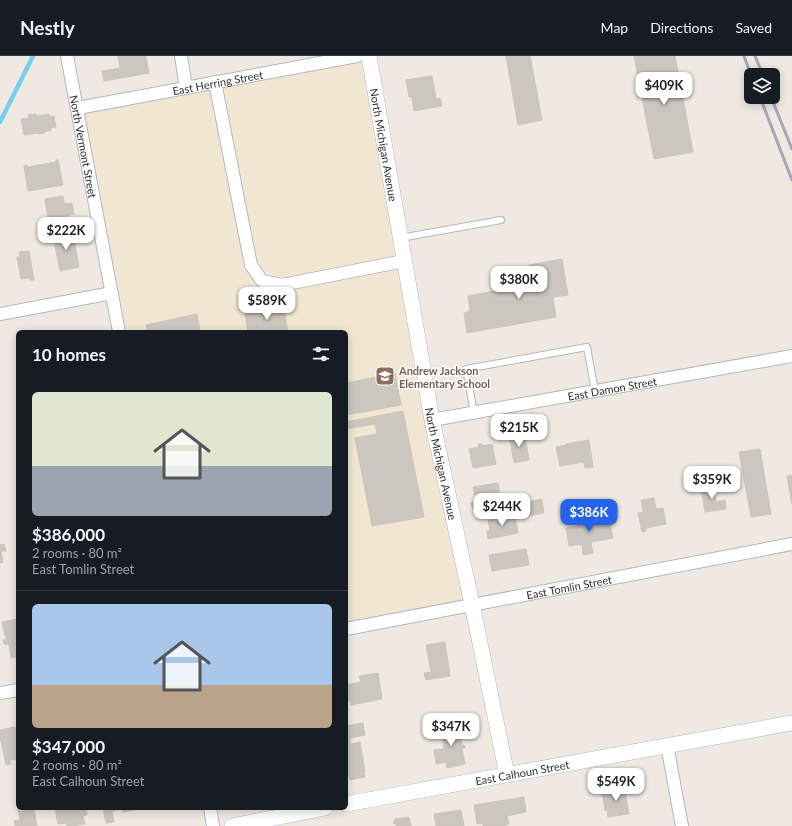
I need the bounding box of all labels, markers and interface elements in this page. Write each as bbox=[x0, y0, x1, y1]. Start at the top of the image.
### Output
text: Nestly bbox=[20, 16, 75, 39]
text: Map bbox=[601, 19, 628, 36]
text: Directions bbox=[650, 19, 713, 36]
text: Saved bbox=[735, 19, 772, 36]
street label: East Herring Street bbox=[171, 67, 264, 97]
map controls bbox=[744, 68, 780, 104]
button: layers bbox=[744, 68, 780, 104]
pin: $409K bbox=[636, 72, 692, 106]
text: $409K bbox=[644, 77, 684, 93]
street label: North Michigan Avenue bbox=[368, 87, 401, 202]
street label: North Vermont Street bbox=[68, 94, 100, 199]
pin: $222K bbox=[38, 217, 94, 251]
text: $222K bbox=[46, 222, 86, 238]
pin: $380K bbox=[491, 266, 547, 300]
text: $380K bbox=[499, 271, 539, 287]
pin: $589K bbox=[239, 287, 295, 321]
text: $589K bbox=[247, 292, 287, 308]
icon: filters bbox=[310, 343, 332, 365]
text: 10 homes bbox=[32, 344, 106, 365]
place label: Andrew Jackson Elementary School bbox=[398, 364, 490, 390]
school or university icon: Andrew Jackson Elementary School bbox=[374, 365, 396, 387]
street label: East Damon Street bbox=[567, 374, 658, 402]
street label: North Michigan Avenue bbox=[423, 406, 460, 521]
pin: $215K bbox=[491, 414, 547, 448]
icon: home bbox=[146, 418, 218, 490]
text: $215K bbox=[499, 419, 539, 435]
pin: $359K bbox=[684, 466, 740, 500]
text: $359K bbox=[692, 471, 732, 487]
pin: $244K bbox=[474, 493, 530, 527]
text: $244K bbox=[482, 498, 522, 514]
pin: $386K bbox=[561, 499, 617, 533]
text: $386K bbox=[569, 504, 609, 520]
text: $386,000 bbox=[32, 524, 105, 545]
text: 2 rooms · 80 m² bbox=[32, 545, 122, 561]
text: East Tomlin Street bbox=[32, 561, 134, 577]
street label: East Tomlin Street bbox=[525, 572, 613, 601]
icon: home bbox=[146, 630, 218, 702]
pin: $347K bbox=[423, 713, 479, 747]
text: $347K bbox=[431, 718, 471, 734]
text: $347,000 bbox=[32, 736, 105, 757]
text: 2 rooms · 80 m² bbox=[32, 757, 122, 773]
street label: East Calhoun Street bbox=[474, 757, 570, 787]
pin: $549K bbox=[588, 768, 644, 802]
text: East Calhoun Street bbox=[32, 773, 144, 789]
text: $549K bbox=[596, 773, 636, 789]

